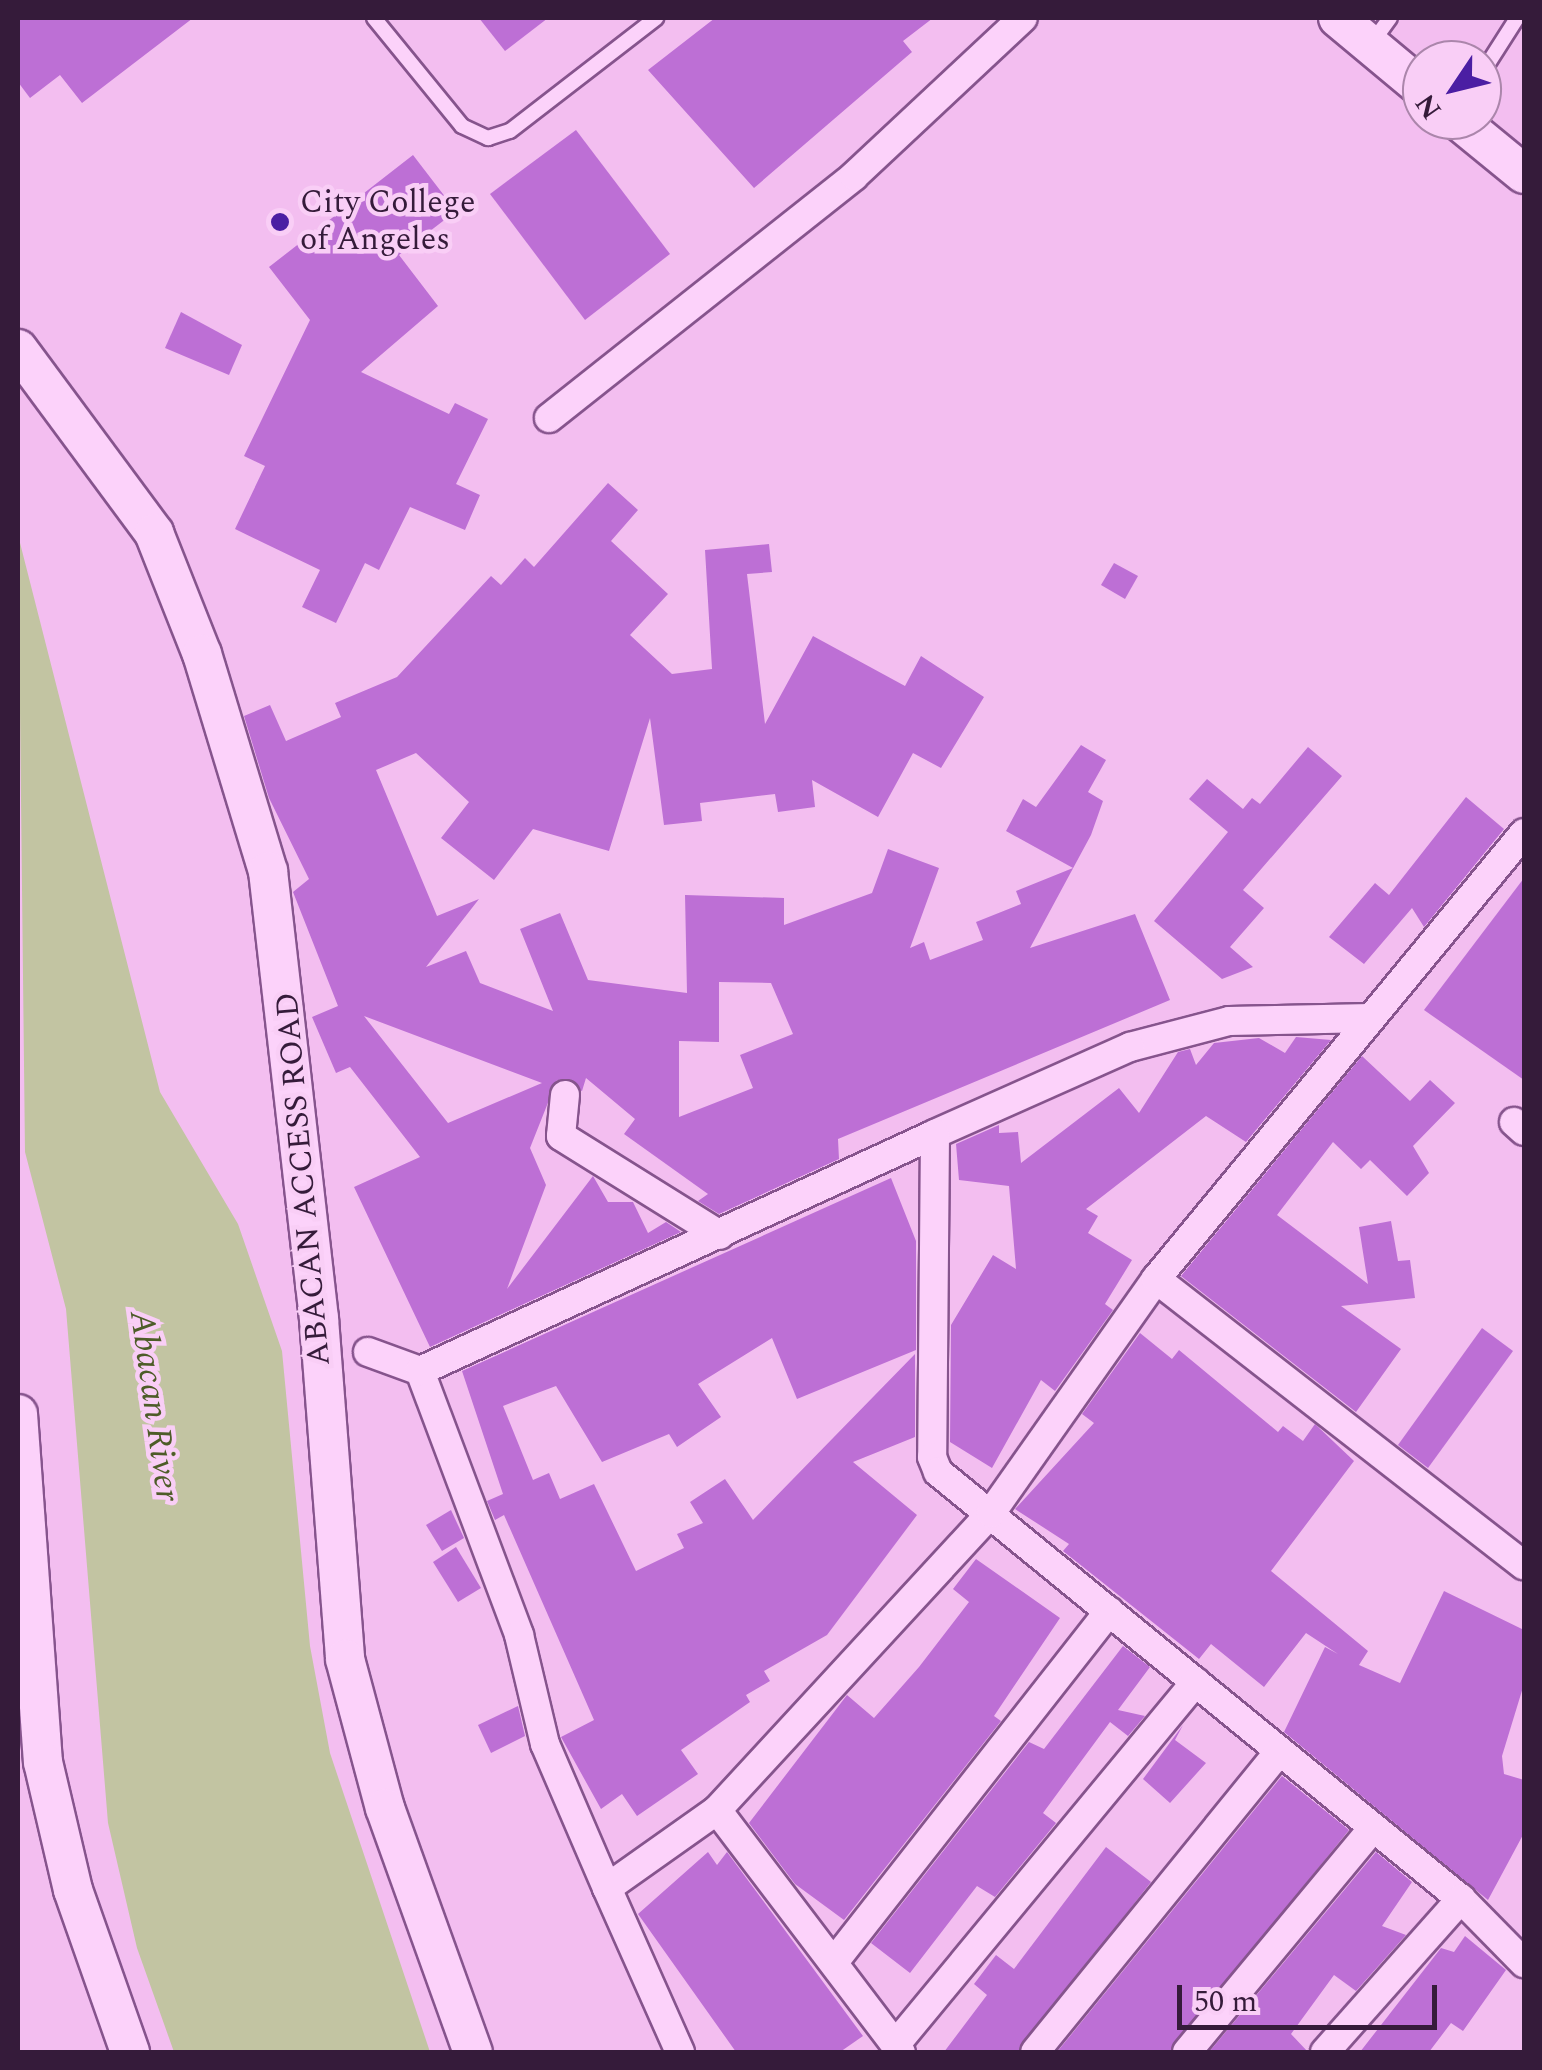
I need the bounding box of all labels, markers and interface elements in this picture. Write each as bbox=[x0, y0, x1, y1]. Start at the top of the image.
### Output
north arrow bbox=[1402, 40, 1502, 140]
text: N bbox=[1404, 85, 1453, 128]
place label: City College of Angeles bbox=[300, 185, 475, 260]
marker: City College of Angeles bbox=[269, 211, 291, 233]
street label: ABACAN ACCESS ROAD bbox=[269, 991, 339, 1367]
water label: Abacan River bbox=[120, 1308, 188, 1504]
scale bar bbox=[1182, 1965, 1442, 2027]
text: 50 m bbox=[1194, 1979, 1257, 2025]

